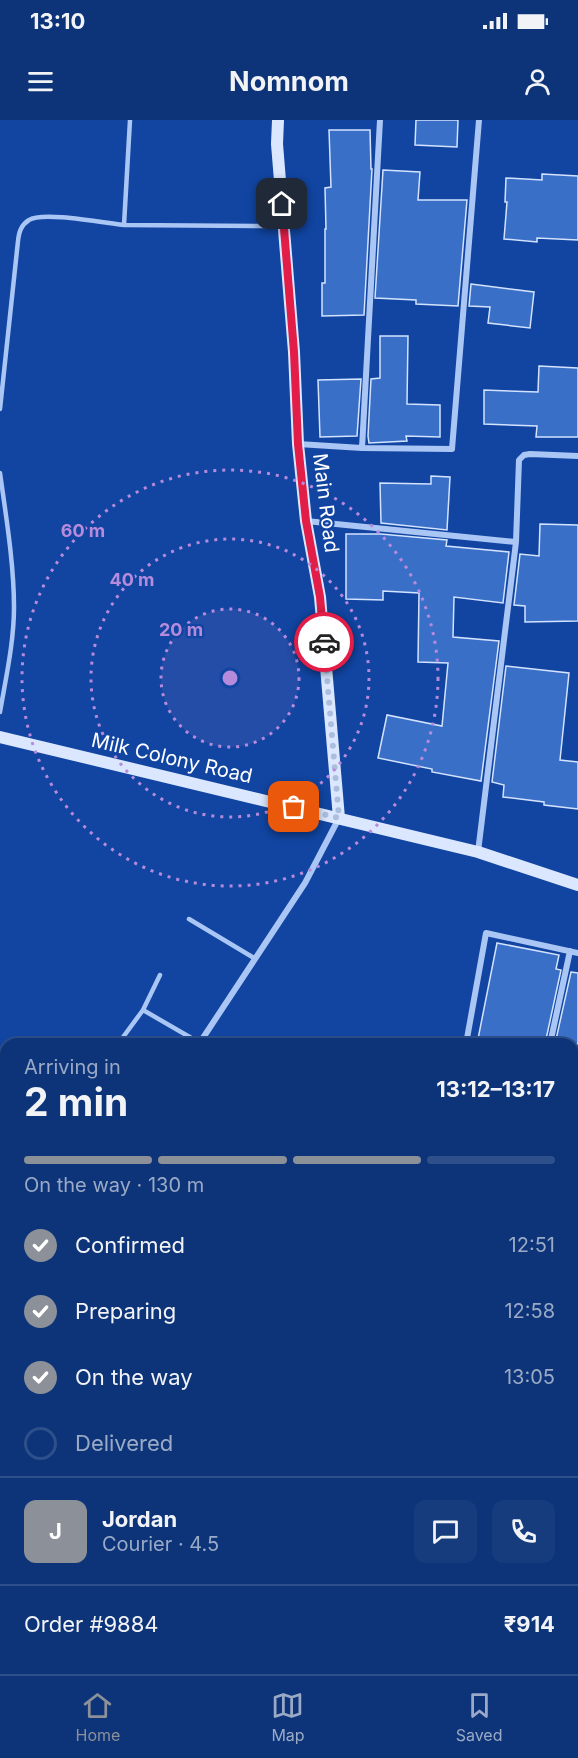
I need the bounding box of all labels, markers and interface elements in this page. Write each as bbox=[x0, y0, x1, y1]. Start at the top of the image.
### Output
text: 13:10 bbox=[30, 8, 85, 34]
icon: menu bbox=[24, 65, 57, 98]
text: Nomnom bbox=[229, 65, 349, 98]
icon: person bbox=[521, 65, 554, 98]
pin bbox=[256, 178, 307, 229]
icon: home bbox=[265, 187, 298, 220]
street label: Main Road bbox=[308, 452, 344, 554]
text: 60 m bbox=[61, 520, 105, 541]
text: 40 m bbox=[110, 569, 155, 590]
courier bbox=[294, 612, 354, 672]
text: 20 m bbox=[159, 619, 203, 640]
icon: car bbox=[308, 626, 341, 659]
centre of rings bbox=[220, 668, 240, 688]
street label: Milk Colony Road bbox=[89, 728, 255, 788]
pin bbox=[268, 781, 319, 832]
icon: bag bbox=[277, 790, 310, 823]
text: Arriving in bbox=[24, 1055, 121, 1079]
text: 13:12–13:17 bbox=[436, 1076, 555, 1102]
text: 2 min bbox=[24, 1078, 128, 1125]
text: On the way · 130 m bbox=[24, 1173, 204, 1197]
icon: check bbox=[24, 1229, 57, 1262]
text: Confirmed bbox=[75, 1232, 185, 1258]
text: 12:51 bbox=[509, 1233, 555, 1257]
icon: check bbox=[24, 1295, 57, 1328]
text: Preparing bbox=[75, 1298, 176, 1324]
text: 12:58 bbox=[504, 1299, 555, 1323]
icon: check bbox=[24, 1361, 57, 1394]
text: On the way bbox=[75, 1364, 193, 1390]
text: 13:05 bbox=[504, 1365, 555, 1389]
text: Delivered bbox=[75, 1430, 173, 1456]
button: chat bbox=[414, 1500, 477, 1563]
button: phone bbox=[492, 1500, 555, 1563]
text: Jordan bbox=[102, 1506, 177, 1532]
text: J bbox=[49, 1518, 62, 1544]
text: Courier · 4.5 bbox=[102, 1532, 219, 1556]
text: Order #9884 bbox=[24, 1611, 159, 1637]
text: ₹914 bbox=[504, 1611, 555, 1637]
tab: Home bbox=[76, 1689, 120, 1745]
tab: Map bbox=[271, 1689, 305, 1745]
tab: Saved bbox=[456, 1689, 502, 1745]

